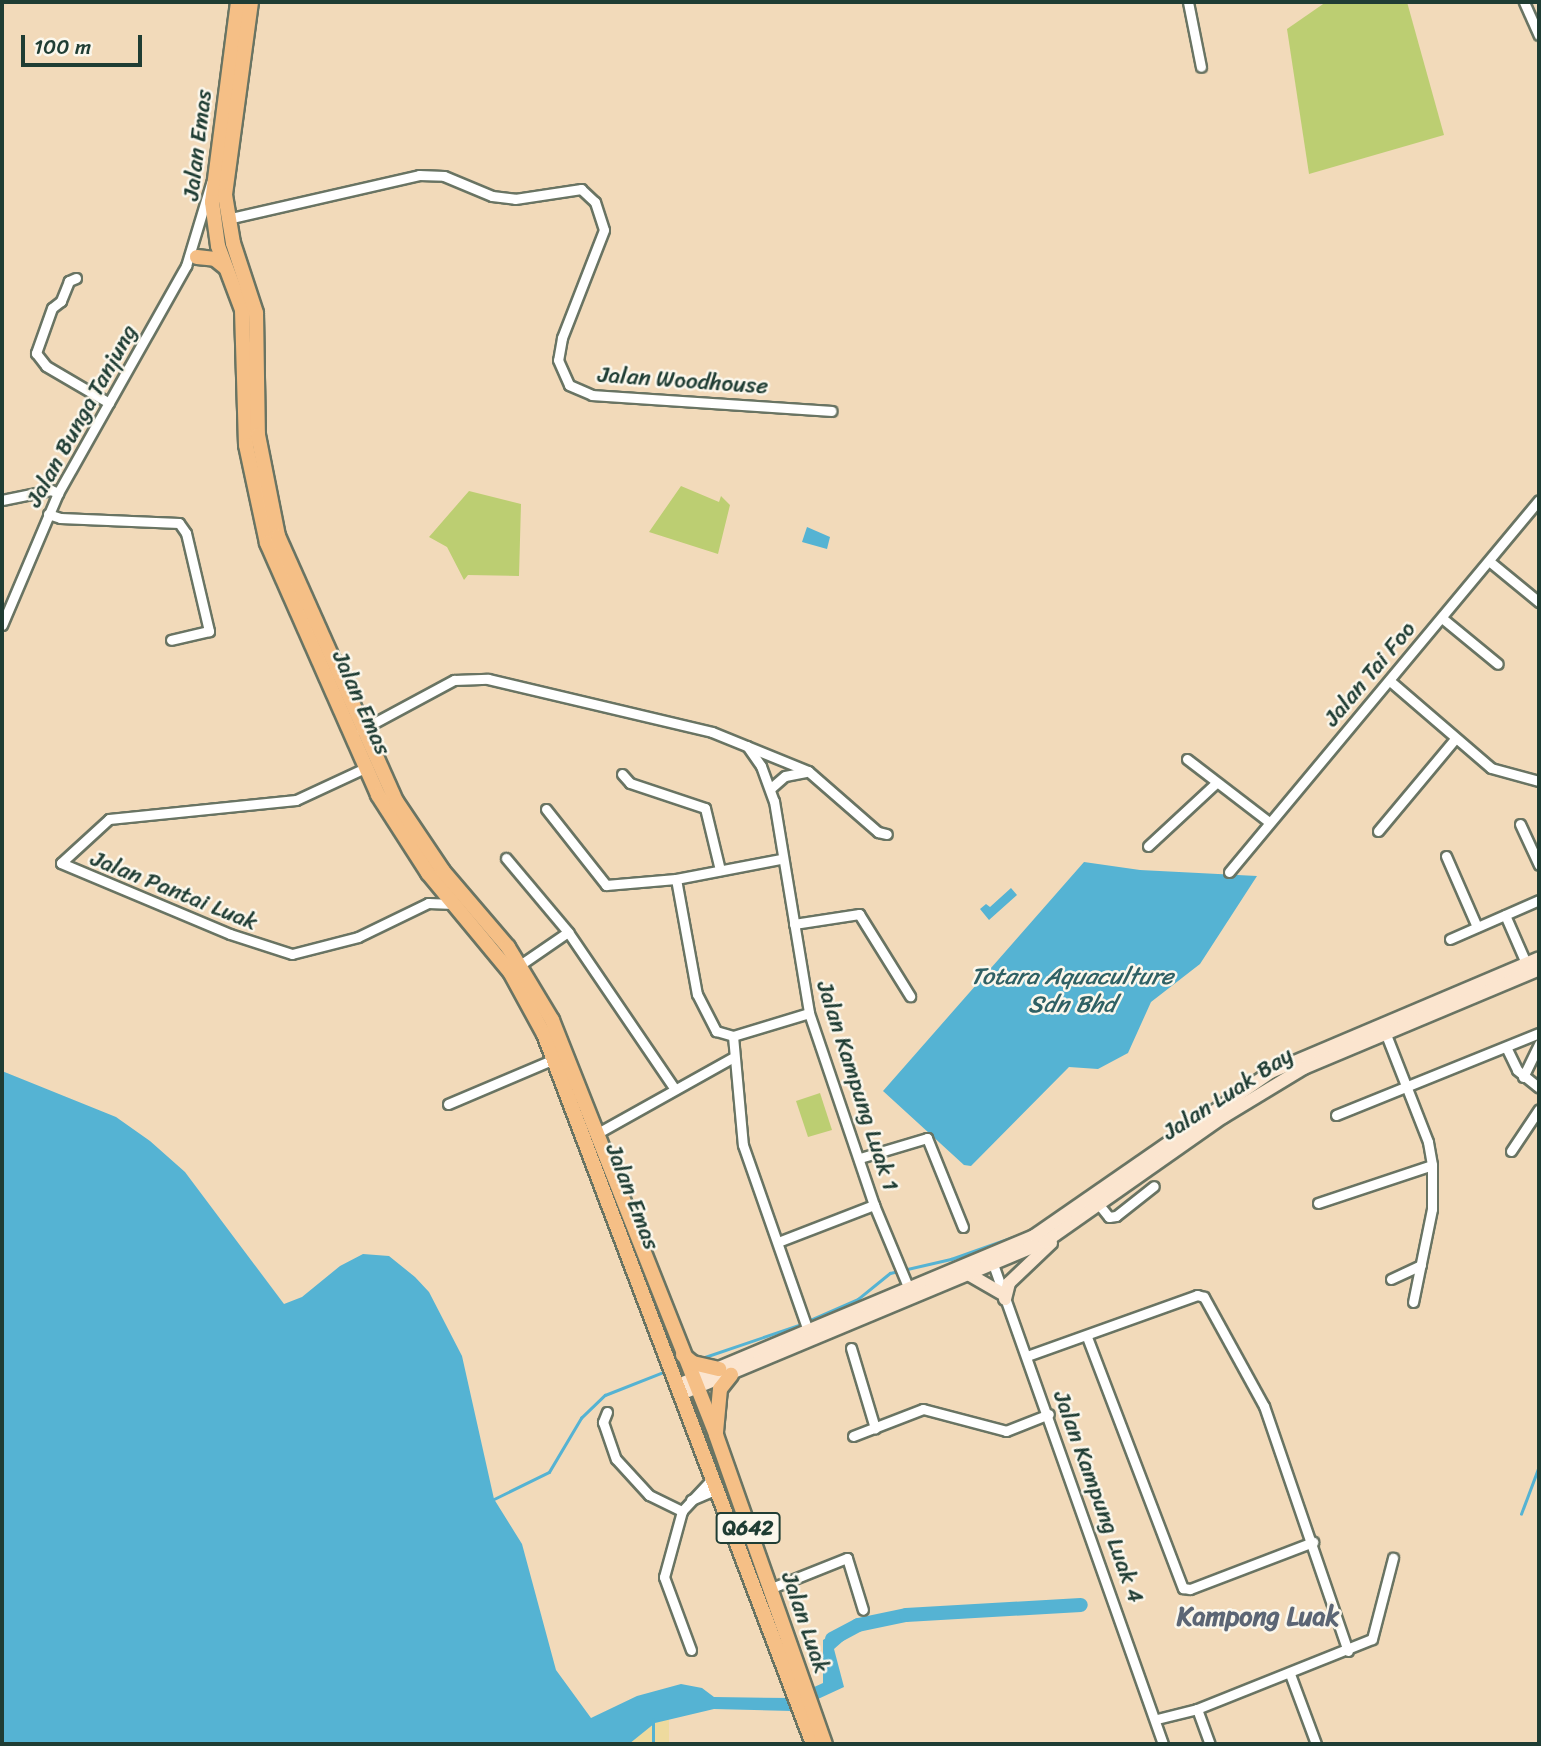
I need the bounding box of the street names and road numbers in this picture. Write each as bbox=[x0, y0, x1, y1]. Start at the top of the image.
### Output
street label: Jalan Emas bbox=[178, 88, 218, 202]
street label: Jalan Bunga Tanjung bbox=[20, 319, 144, 513]
street label: Jalan Woodhouse bbox=[598, 361, 768, 401]
street label: Jalan Tai Foo bbox=[1318, 616, 1422, 732]
street label: Jalan Emas bbox=[326, 647, 396, 759]
street label: Jalan Pantai Luak bbox=[87, 845, 261, 937]
street label: Jalan Kampung Luak 1 bbox=[810, 978, 904, 1194]
street label: Jalan Luak Bay bbox=[1158, 1042, 1298, 1146]
street label: Jalan Emas bbox=[599, 1140, 665, 1254]
street label: Jalan Kampung Luak 4 bbox=[1047, 1387, 1149, 1607]
road number: Q642 bbox=[715, 1510, 781, 1546]
street label: Jalan Luak bbox=[775, 1569, 835, 1677]

